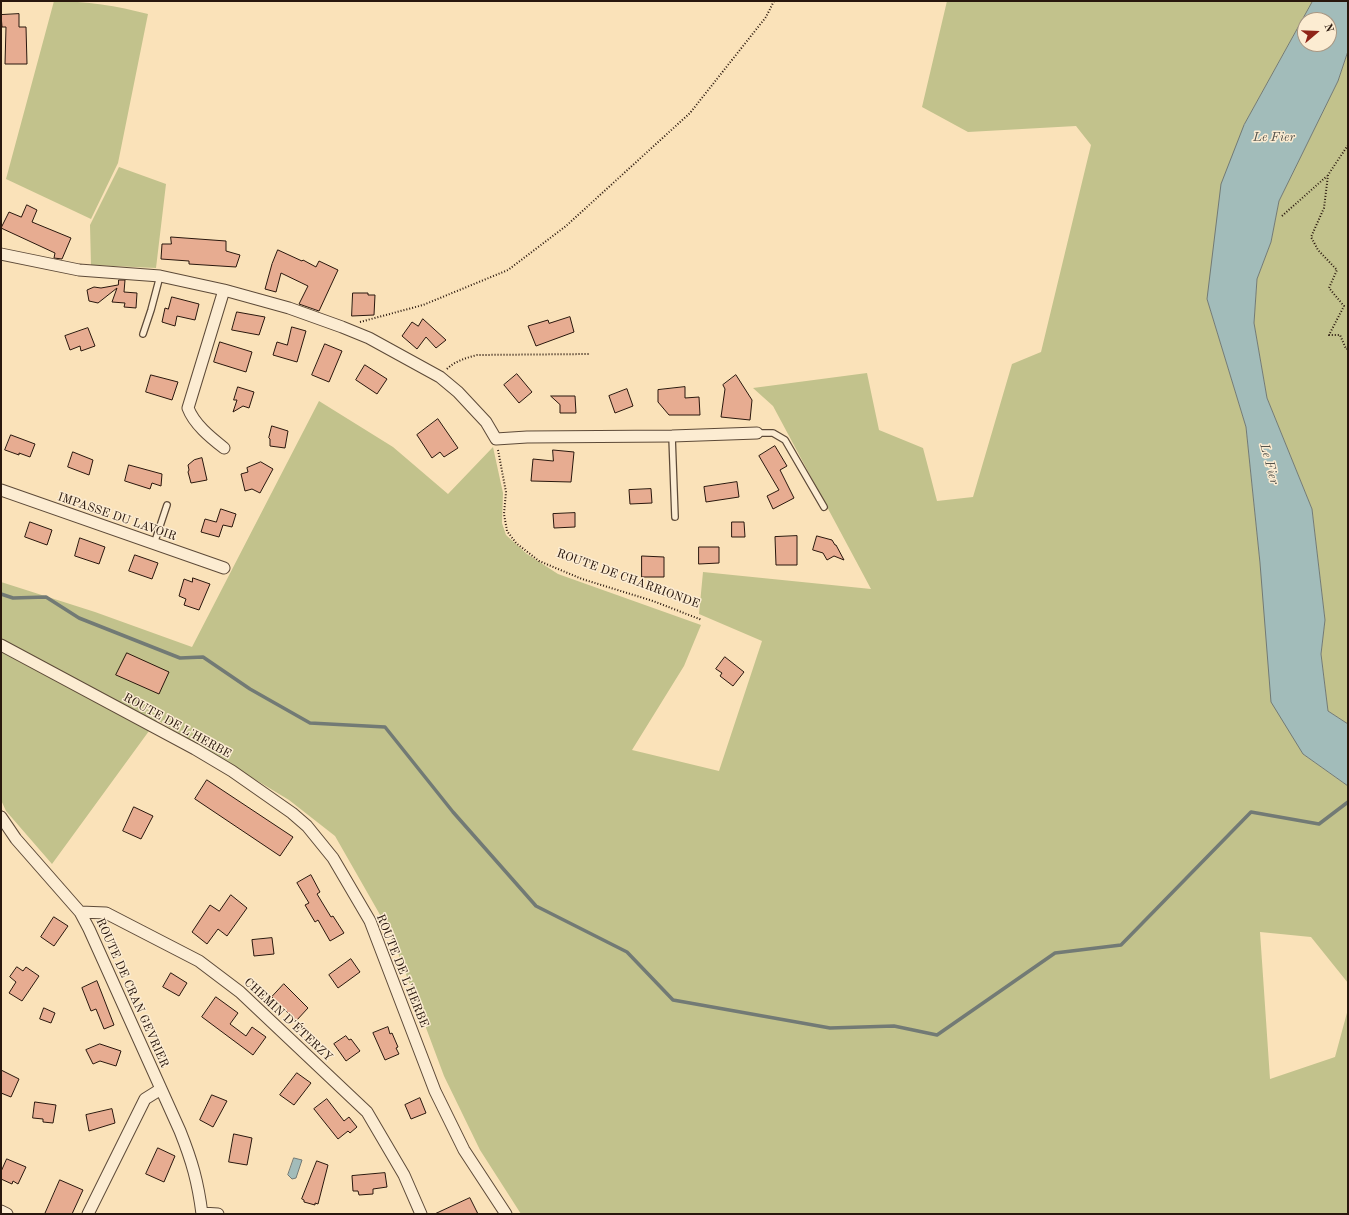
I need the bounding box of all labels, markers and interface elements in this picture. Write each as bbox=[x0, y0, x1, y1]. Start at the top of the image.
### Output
north arrow bbox=[1297, 12, 1337, 52]
text: N bbox=[1321, 22, 1334, 34]
water label: Le Fier bbox=[1253, 130, 1295, 146]
water label: Le Fier bbox=[1256, 442, 1282, 486]
street label: IMPASSE DU LAVOIR bbox=[56, 490, 178, 544]
street label: ROUTE DE CHARRIONDE bbox=[555, 546, 701, 612]
street label: ROUTE DE L'HERBE bbox=[121, 690, 233, 762]
street label: ROUTE DE L'HERBE bbox=[373, 912, 431, 1030]
street label: ROUTE DE CRAN GEVRIER bbox=[92, 916, 172, 1070]
street label: CHEMIN D'ÉTERZY bbox=[241, 975, 335, 1065]

